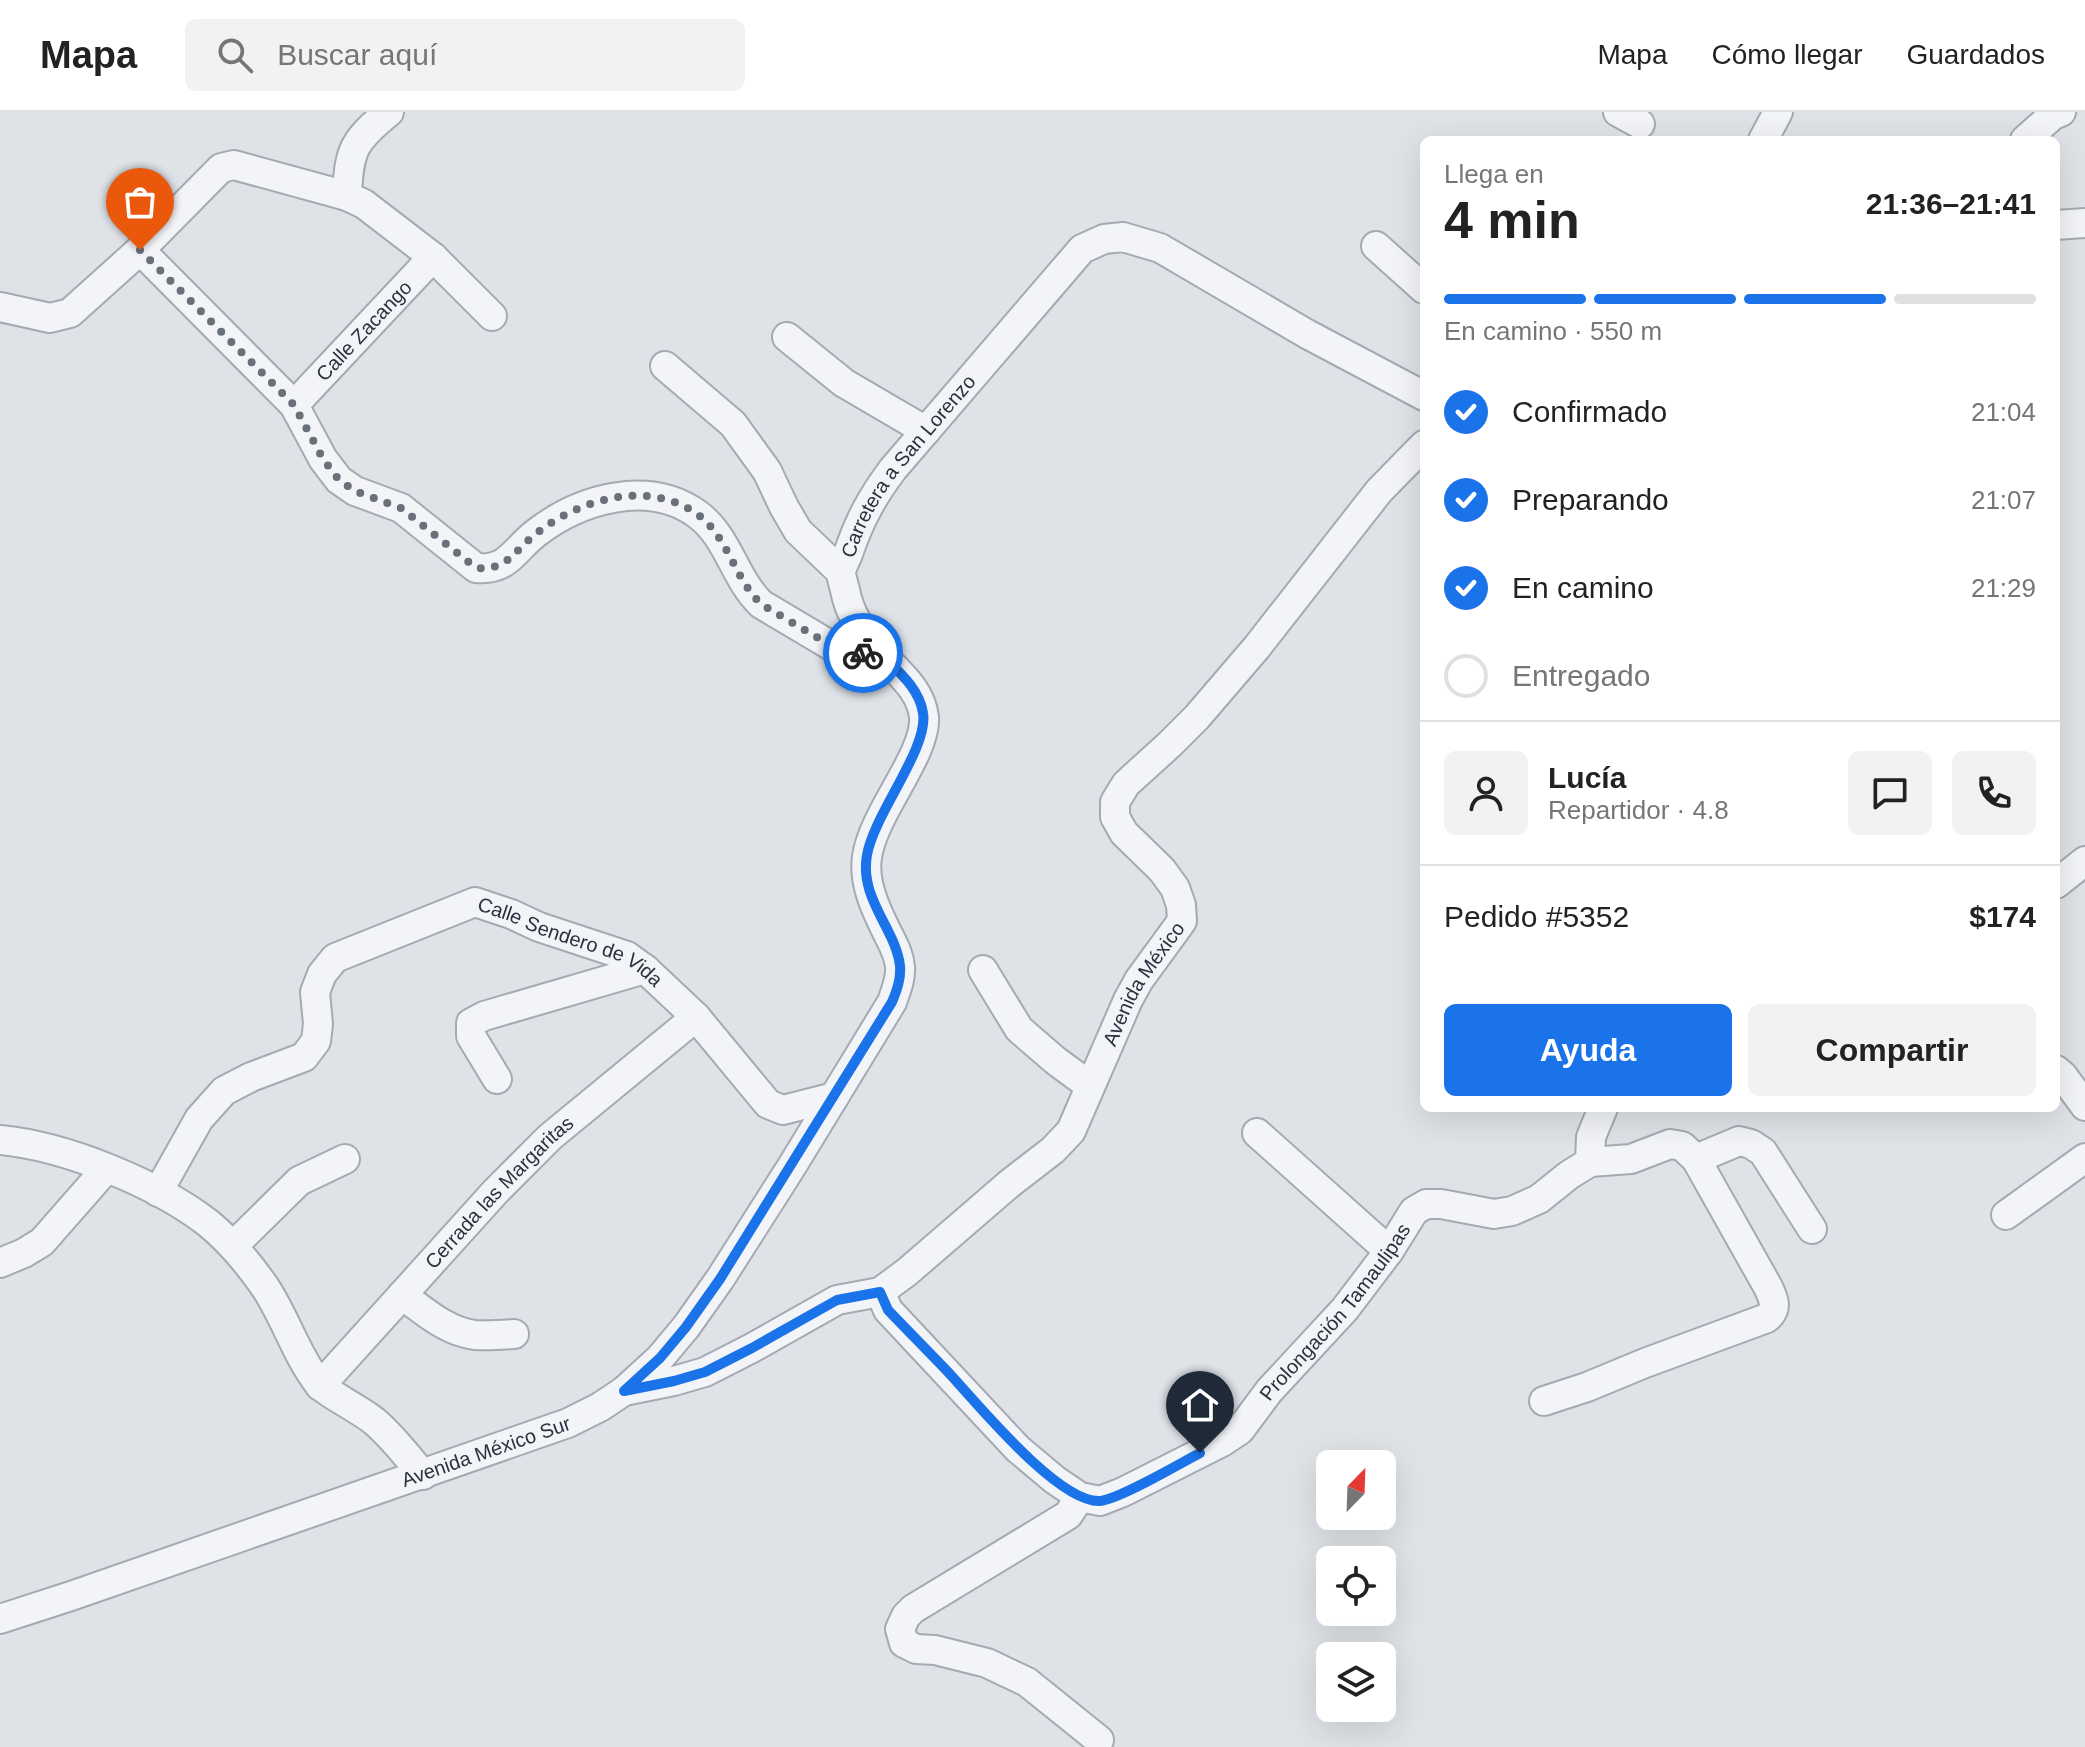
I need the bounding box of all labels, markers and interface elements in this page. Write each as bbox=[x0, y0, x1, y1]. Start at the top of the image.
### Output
search box bbox=[185, 19, 745, 91]
icon: search bbox=[213, 33, 257, 77]
text: Mapa bbox=[40, 34, 137, 76]
text: Buscar aquí bbox=[277, 38, 437, 71]
text: Mapa bbox=[1597, 39, 1668, 70]
text: Cómo llegar bbox=[1712, 39, 1862, 70]
text: Guardados bbox=[1906, 39, 2045, 70]
text: Llega en bbox=[1444, 159, 1544, 189]
pin bbox=[106, 168, 174, 250]
icon: bag bbox=[118, 180, 162, 224]
text: 21:36–21:41 bbox=[1866, 187, 2036, 220]
text: 4 min bbox=[1444, 191, 1580, 249]
street label: Calle Zacango bbox=[312, 276, 416, 385]
text: En camino · 550 m bbox=[1444, 316, 1662, 346]
street label: Carretera a San Lorenzo bbox=[837, 370, 980, 560]
icon: check bbox=[1444, 390, 1488, 434]
text: Confirmado bbox=[1512, 395, 1667, 428]
text: 21:04 bbox=[1971, 397, 2036, 427]
icon: check bbox=[1444, 478, 1488, 522]
text: Preparando bbox=[1512, 483, 1669, 516]
text: 21:07 bbox=[1971, 485, 2036, 515]
icon: check bbox=[1444, 566, 1488, 610]
text: En camino bbox=[1512, 571, 1654, 604]
text: 21:29 bbox=[1971, 573, 2036, 603]
courier bbox=[823, 613, 903, 693]
icon: bike bbox=[841, 631, 885, 675]
text: Entregado bbox=[1512, 659, 1650, 692]
button: person bbox=[1444, 751, 1528, 835]
button: chat bbox=[1848, 751, 1932, 835]
button: phone bbox=[1952, 751, 2036, 835]
text: Lucía bbox=[1548, 761, 1626, 794]
text: Repartidor · 4.8 bbox=[1548, 795, 1729, 825]
street label: Calle Sendero de Vida bbox=[475, 893, 668, 991]
text: Pedido #5352 bbox=[1444, 900, 1629, 933]
text: $174 bbox=[1969, 900, 2036, 933]
street label: Avenida México bbox=[1098, 918, 1189, 1049]
button: Ayuda bbox=[1444, 1004, 1732, 1096]
button: Compartir bbox=[1748, 1004, 2036, 1096]
street label: Cerrada las Margaritas bbox=[421, 1112, 578, 1273]
street label: Prolongación Tamaulipas bbox=[1255, 1220, 1414, 1404]
pin bbox=[1166, 1371, 1234, 1453]
icon: home bbox=[1178, 1383, 1222, 1427]
street label: Avenida México Sur bbox=[398, 1412, 574, 1491]
north arrow bbox=[1316, 1450, 1396, 1530]
map controls bbox=[1316, 1450, 1396, 1722]
button: locate bbox=[1316, 1546, 1396, 1626]
button: layers bbox=[1316, 1642, 1396, 1722]

